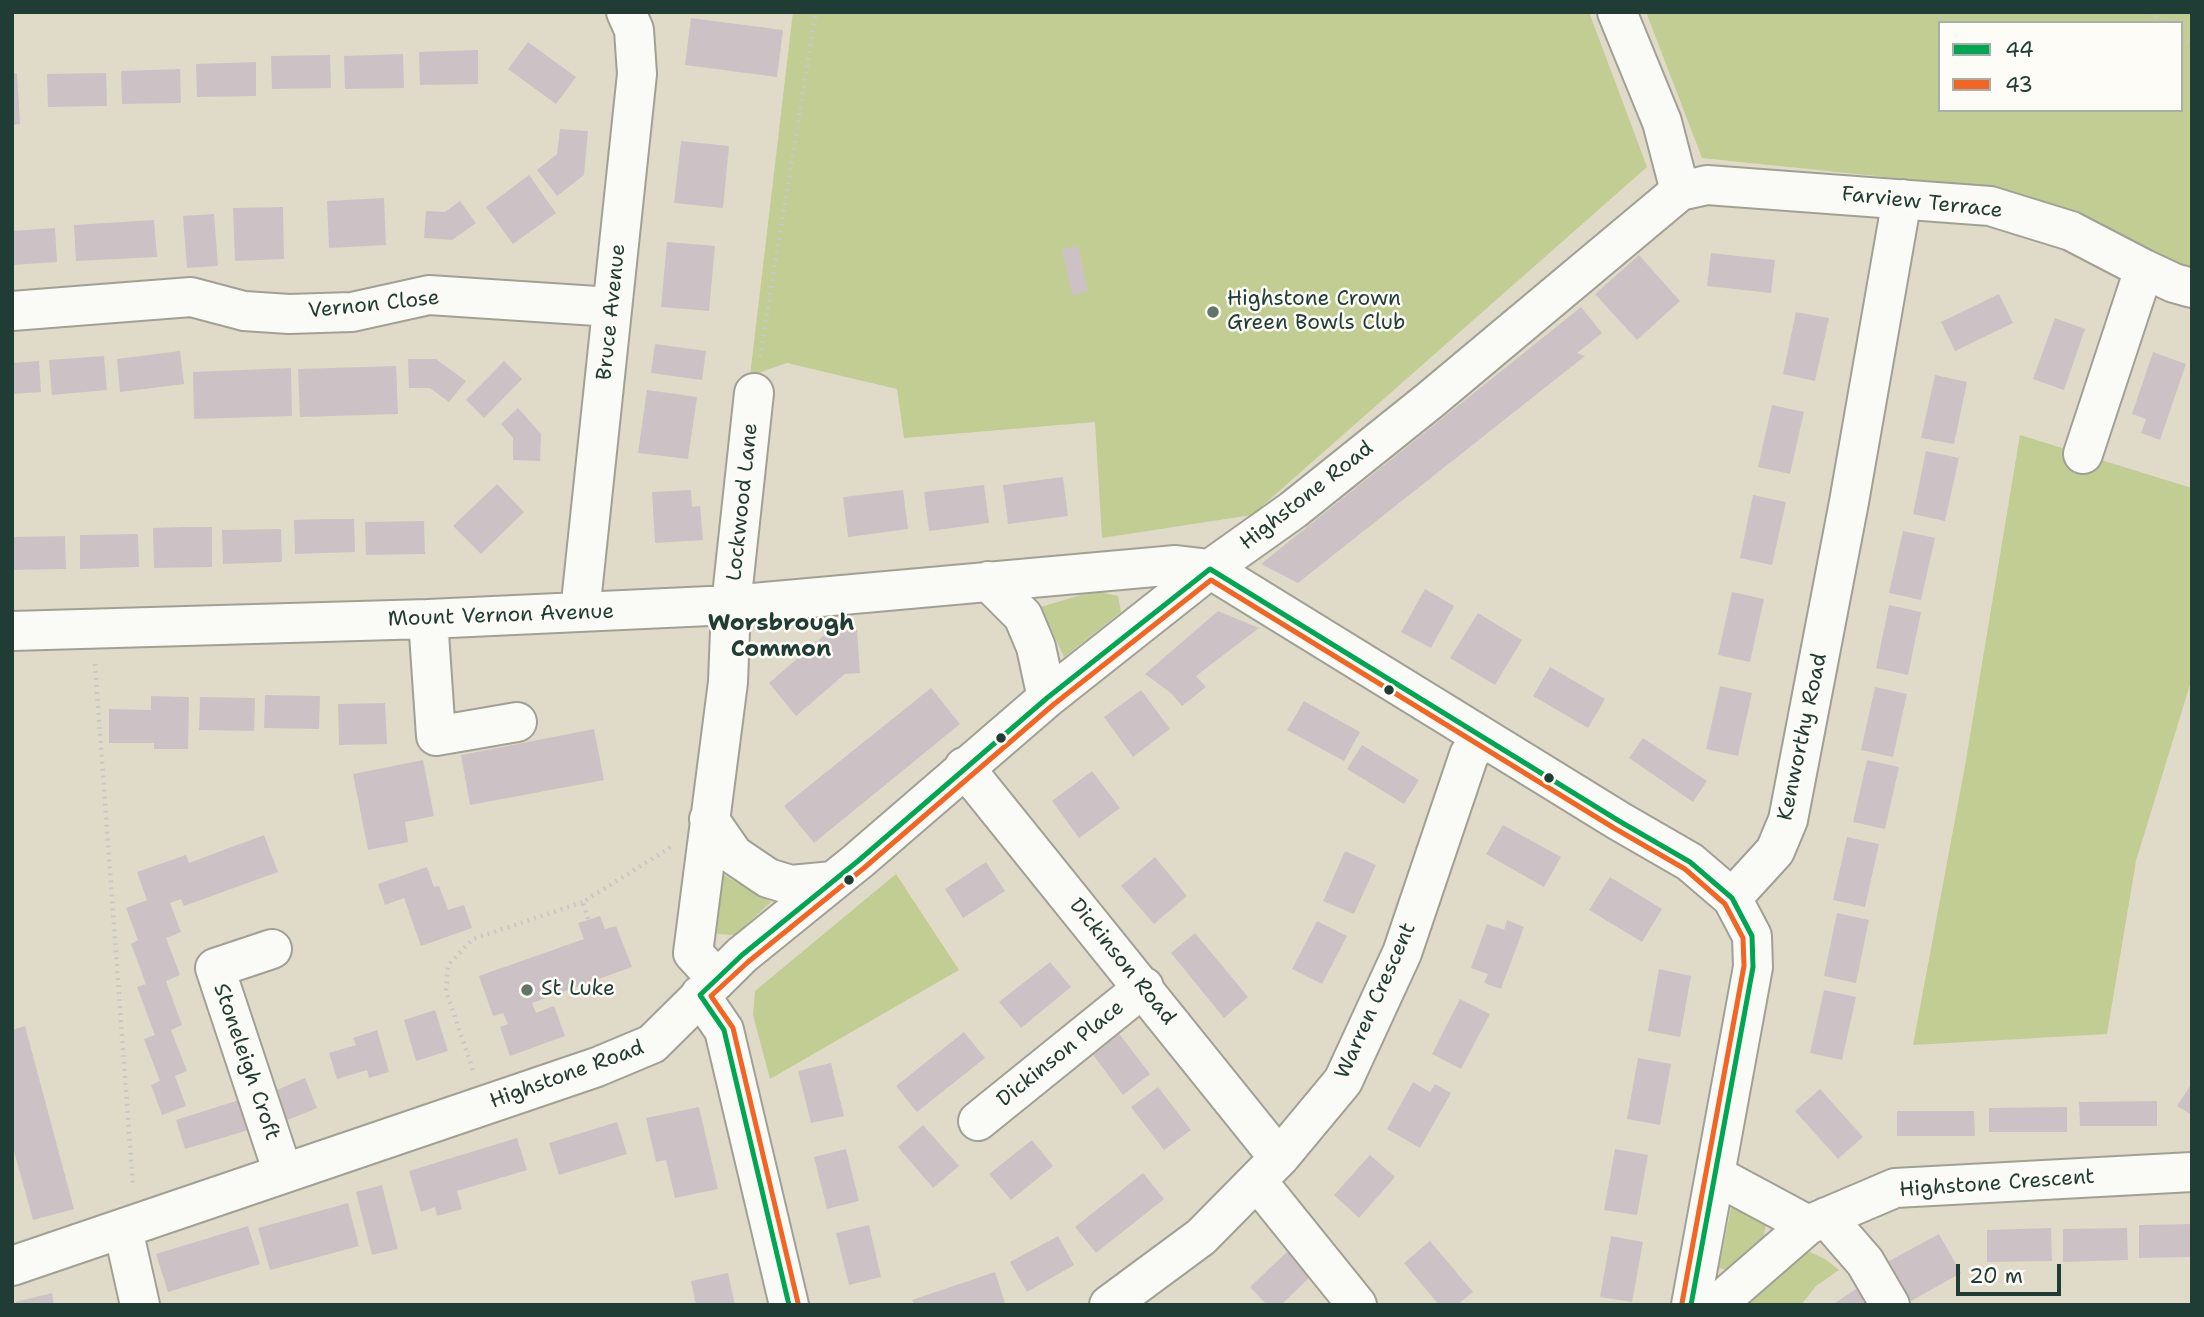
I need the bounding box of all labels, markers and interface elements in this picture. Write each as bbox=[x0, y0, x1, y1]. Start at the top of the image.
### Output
legend bbox=[1938, 21, 2183, 112]
text: 44 bbox=[2005, 36, 2034, 64]
text: 43 bbox=[2005, 71, 2033, 99]
street label: Farview Terrace bbox=[1840, 182, 2004, 224]
street label: Bruce Avenue bbox=[592, 243, 632, 381]
street label: Vernon Close bbox=[307, 286, 441, 324]
place label: Highstone Crown Green Bowls Club bbox=[1227, 287, 1405, 337]
marker: Highstone Crown Green Bowls Club bbox=[1205, 304, 1221, 320]
street label: Lockwood Lane bbox=[722, 422, 764, 582]
street label: Highstone Road bbox=[1235, 436, 1379, 556]
street label: Mount Vernon Avenue bbox=[387, 599, 615, 633]
district label: Worsbrough Common bbox=[708, 610, 854, 664]
street label: Kenworthy Road bbox=[1773, 651, 1833, 823]
unlabelled marker bbox=[1382, 683, 1396, 697]
unlabelled marker bbox=[994, 731, 1008, 745]
unlabelled marker bbox=[1542, 771, 1556, 785]
unlabelled marker bbox=[842, 873, 856, 887]
street label: Dickinson Road bbox=[1063, 894, 1181, 1030]
street label: Warren Crescent bbox=[1330, 919, 1422, 1083]
place label: St Luke bbox=[541, 977, 615, 1003]
street label: Stoneleigh Croft bbox=[207, 980, 285, 1144]
marker: St Luke bbox=[519, 982, 535, 998]
street label: Dickinson Place bbox=[992, 995, 1130, 1113]
street label: Highstone Road bbox=[486, 1035, 648, 1115]
street label: Highstone Crescent bbox=[1898, 1165, 2096, 1203]
scale bar bbox=[1959, 1250, 2064, 1294]
text: 20 m bbox=[1969, 1262, 2023, 1290]

